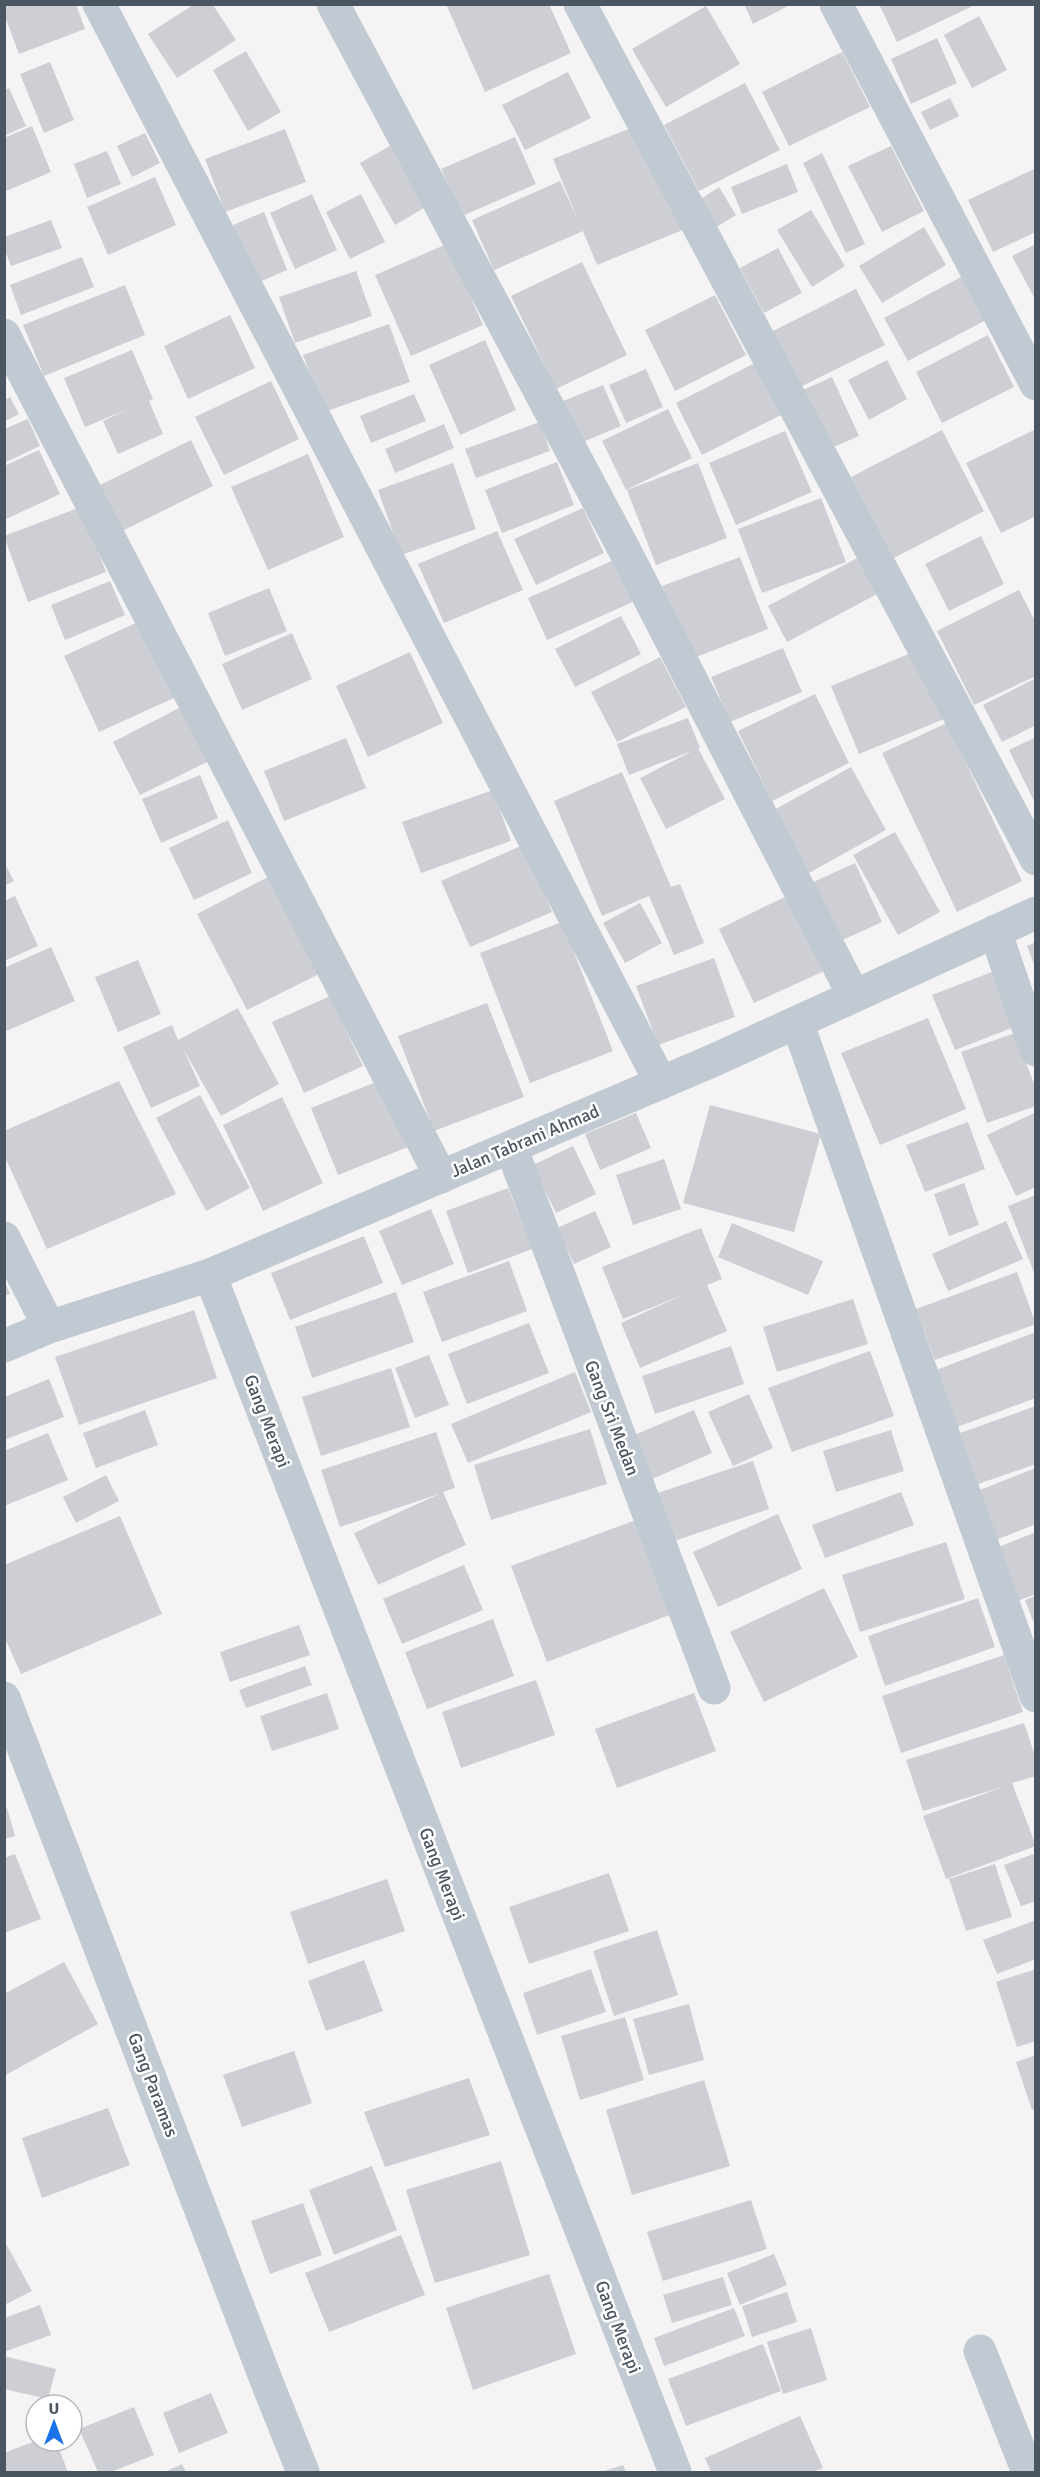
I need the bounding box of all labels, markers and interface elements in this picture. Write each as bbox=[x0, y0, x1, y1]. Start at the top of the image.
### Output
street label: Jalan Tabrani Ahmad bbox=[447, 1100, 603, 1182]
street label: Gang Sri Medan bbox=[580, 1357, 644, 1479]
street label: Gang Merapi bbox=[239, 1372, 295, 1470]
street label: Gang Merapi bbox=[414, 1825, 470, 1923]
street label: Gang Paramas bbox=[123, 2030, 183, 2140]
street label: Gang Merapi bbox=[590, 2278, 646, 2376]
north arrow bbox=[24, 2393, 84, 2453]
text: U bbox=[49, 2399, 59, 2419]

